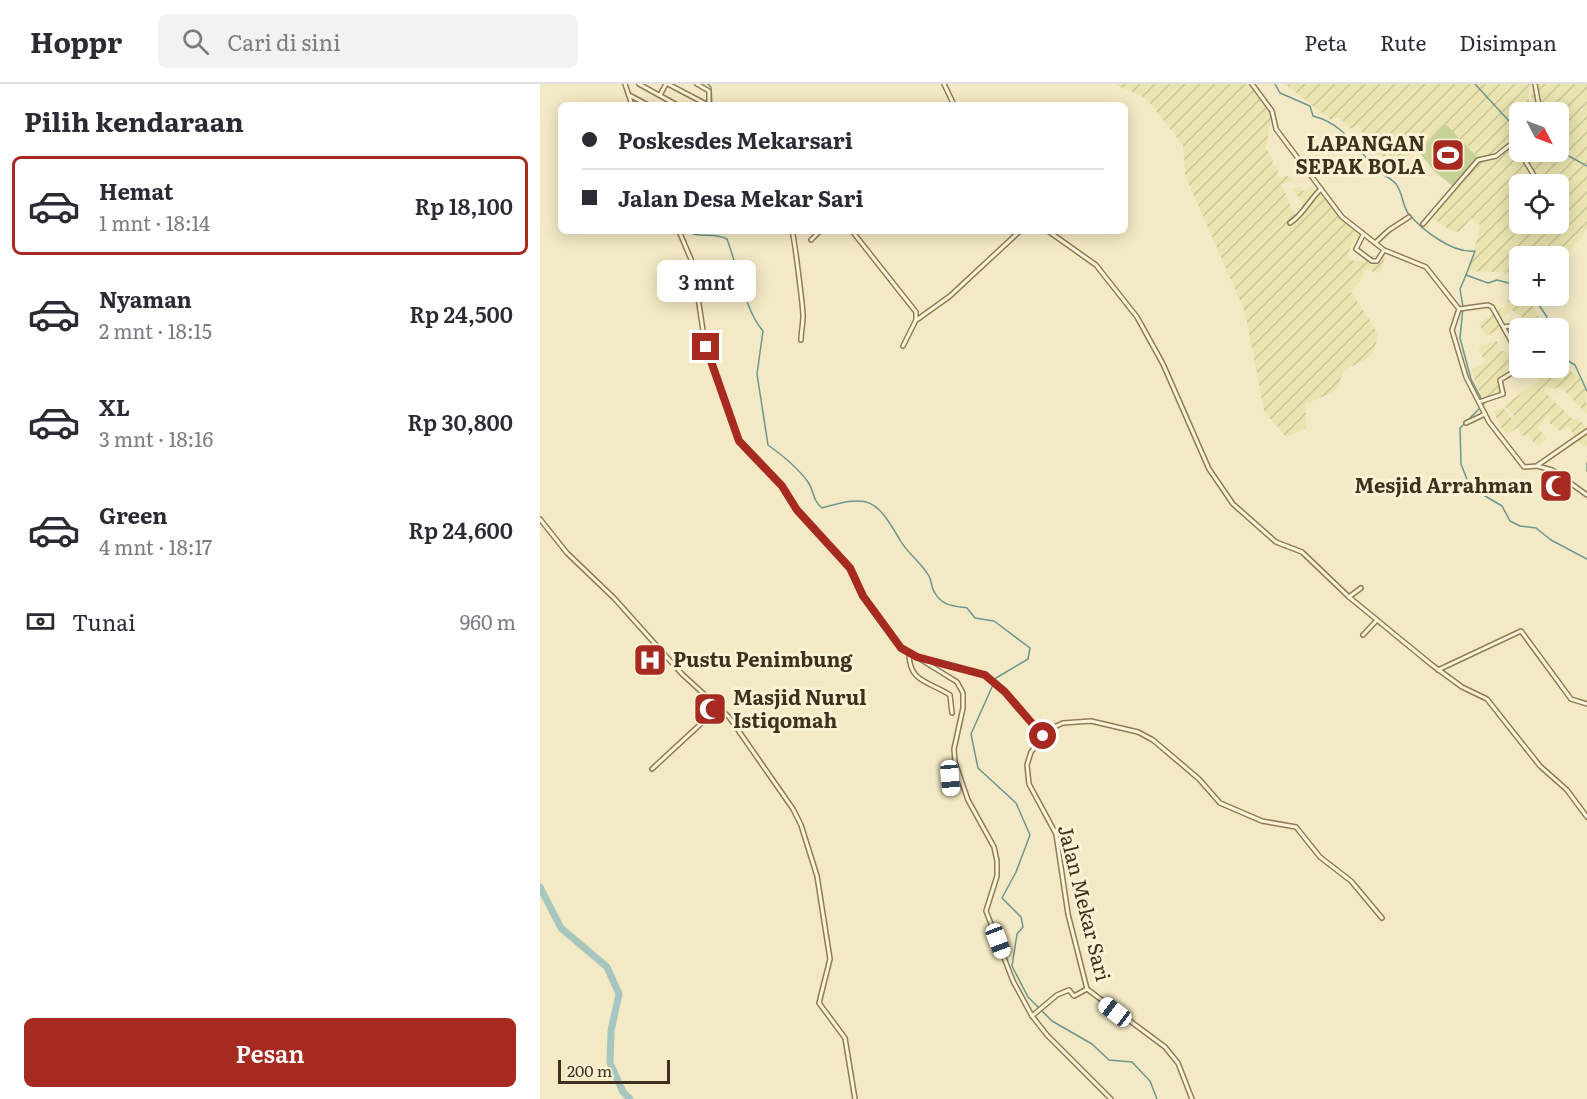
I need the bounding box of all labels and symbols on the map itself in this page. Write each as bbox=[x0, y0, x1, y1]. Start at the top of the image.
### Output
north arrow bbox=[1509, 102, 1569, 162]
place label: LAPANGAN SEPAK BOLA bbox=[1296, 127, 1425, 180]
sports icon: LAPANGAN SEPAK BOLA bbox=[1430, 137, 1466, 173]
callout: 3 mnt bbox=[656, 260, 756, 302]
route end bbox=[692, 333, 719, 360]
mosque icon: Mesjid Arrahman bbox=[1538, 468, 1574, 504]
place label: Mesjid Arrahman bbox=[1354, 469, 1533, 499]
hospital icon: Pustu Penimbung bbox=[632, 642, 668, 678]
place label: Pustu Penimbung bbox=[673, 643, 853, 673]
place label: Masjid Nurul Istiqomah bbox=[733, 681, 866, 734]
mosque icon: Masjid Nurul Istiqomah bbox=[692, 691, 728, 727]
route start bbox=[1029, 722, 1056, 749]
car bbox=[939, 759, 961, 797]
street label: Jalan Mekar Sari bbox=[1052, 821, 1120, 984]
car bbox=[983, 921, 1013, 961]
car bbox=[1095, 994, 1135, 1030]
scale bar bbox=[558, 1057, 670, 1084]

